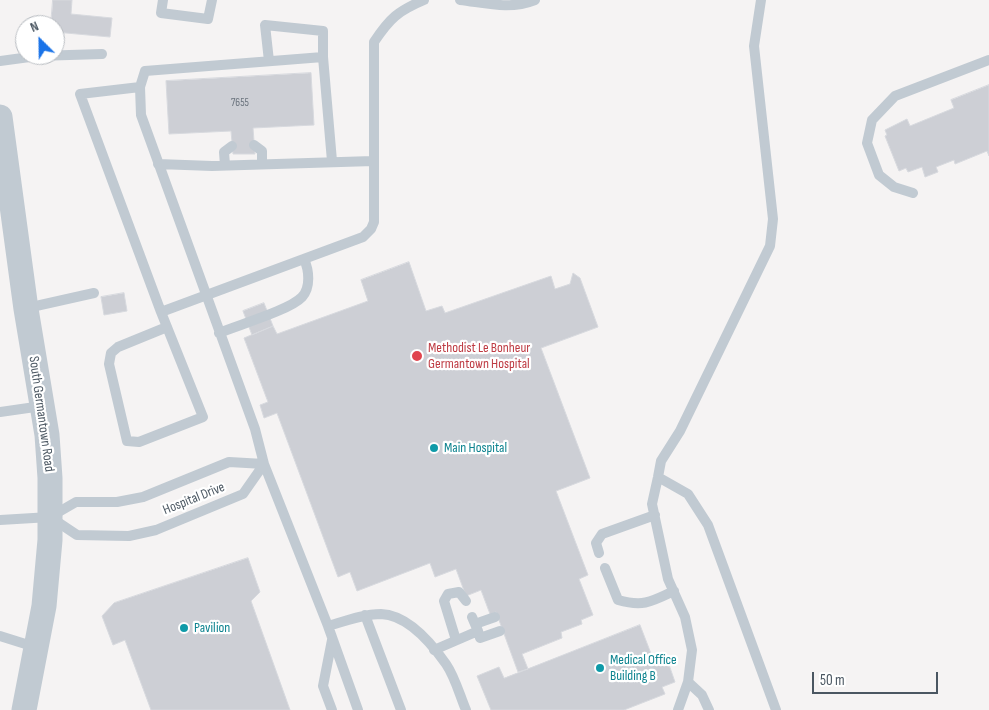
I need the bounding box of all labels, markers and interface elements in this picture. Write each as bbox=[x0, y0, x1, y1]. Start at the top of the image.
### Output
north arrow bbox=[15, 15, 65, 65]
text: N bbox=[28, 17, 41, 36]
house number: 7655 bbox=[231, 96, 249, 110]
place label: Methodist Le Bonheur Germantown Hospital bbox=[428, 340, 530, 372]
marker: Methodist Le Bonheur Germantown Hospital bbox=[410, 349, 424, 363]
street label: South Germantown Road bbox=[25, 355, 57, 473]
place label: Main Hospital bbox=[444, 440, 507, 456]
marker: Main Hospital bbox=[428, 442, 440, 454]
street label: Hospital Drive bbox=[161, 479, 227, 519]
place label: Pavilion bbox=[194, 620, 230, 636]
marker: Pavilion bbox=[178, 622, 190, 634]
place label: Medical Office Building B bbox=[610, 652, 677, 684]
marker: Medical Office Building B bbox=[594, 662, 606, 674]
scale bar bbox=[814, 662, 940, 694]
text: 50 m bbox=[820, 671, 845, 690]

